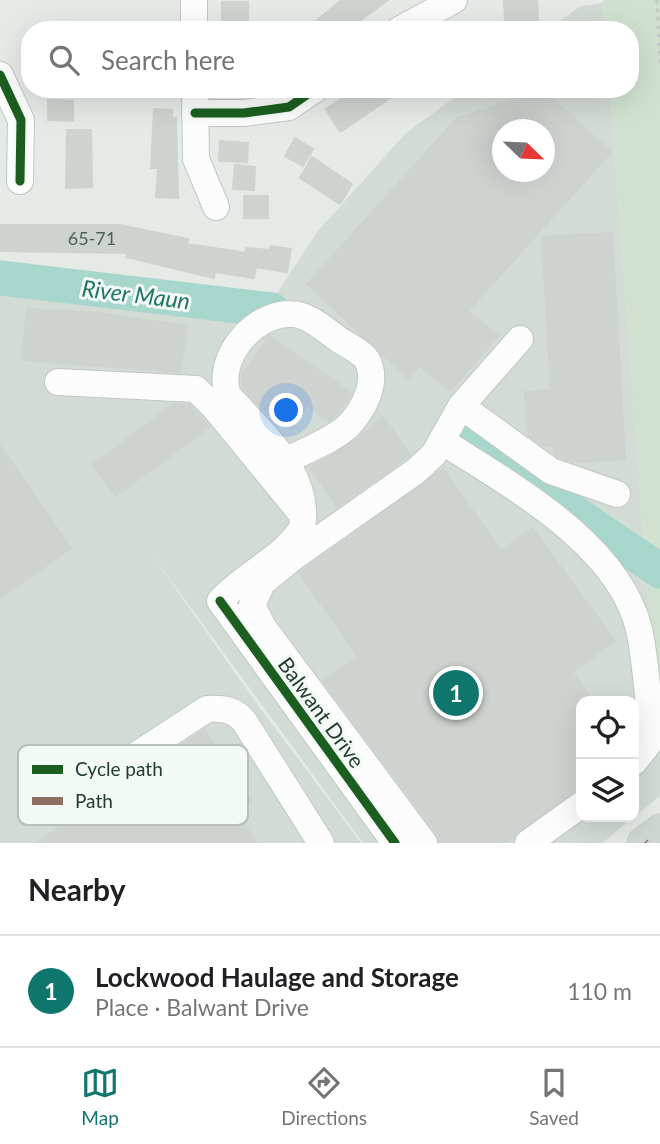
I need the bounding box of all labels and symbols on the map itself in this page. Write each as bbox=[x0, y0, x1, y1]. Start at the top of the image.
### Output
north arrow bbox=[492, 119, 555, 182]
house number: 65-71 bbox=[68, 227, 116, 249]
water label: River Maun bbox=[80, 273, 192, 315]
your location bbox=[269, 393, 303, 427]
street label: Balwant Drive bbox=[274, 652, 370, 772]
pin: 1 bbox=[433, 667, 479, 719]
legend bbox=[18, 745, 248, 825]
text: Cycle path bbox=[75, 757, 163, 780]
text: Path bbox=[75, 789, 113, 812]

